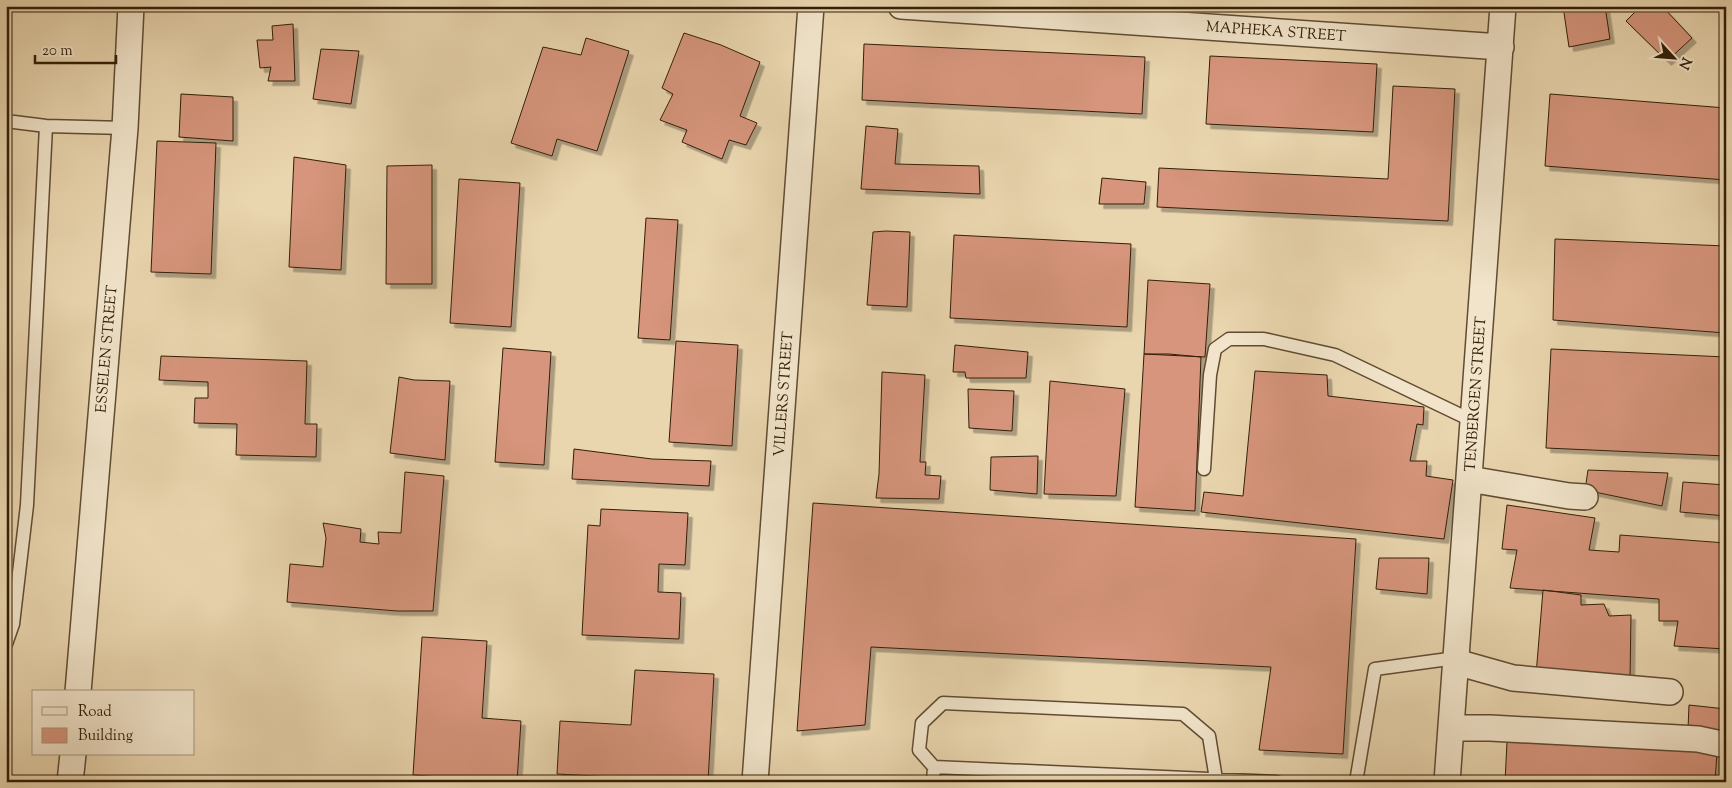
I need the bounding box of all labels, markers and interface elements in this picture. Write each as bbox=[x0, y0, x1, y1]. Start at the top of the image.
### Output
street label: MAPHEKA STREET bbox=[1205, 17, 1347, 48]
scale bar bbox=[35, 32, 116, 64]
north arrow bbox=[1650, 32, 1700, 82]
text: 20 m bbox=[42, 41, 73, 62]
text: N bbox=[1672, 53, 1695, 72]
street label: ESSELEN STREET bbox=[91, 284, 124, 414]
street label: TENBERGEN STREET bbox=[1461, 315, 1492, 473]
street label: VILLERS STREET bbox=[770, 330, 799, 458]
legend bbox=[32, 690, 195, 756]
text: Road bbox=[78, 702, 112, 723]
text: Building bbox=[78, 726, 133, 747]

